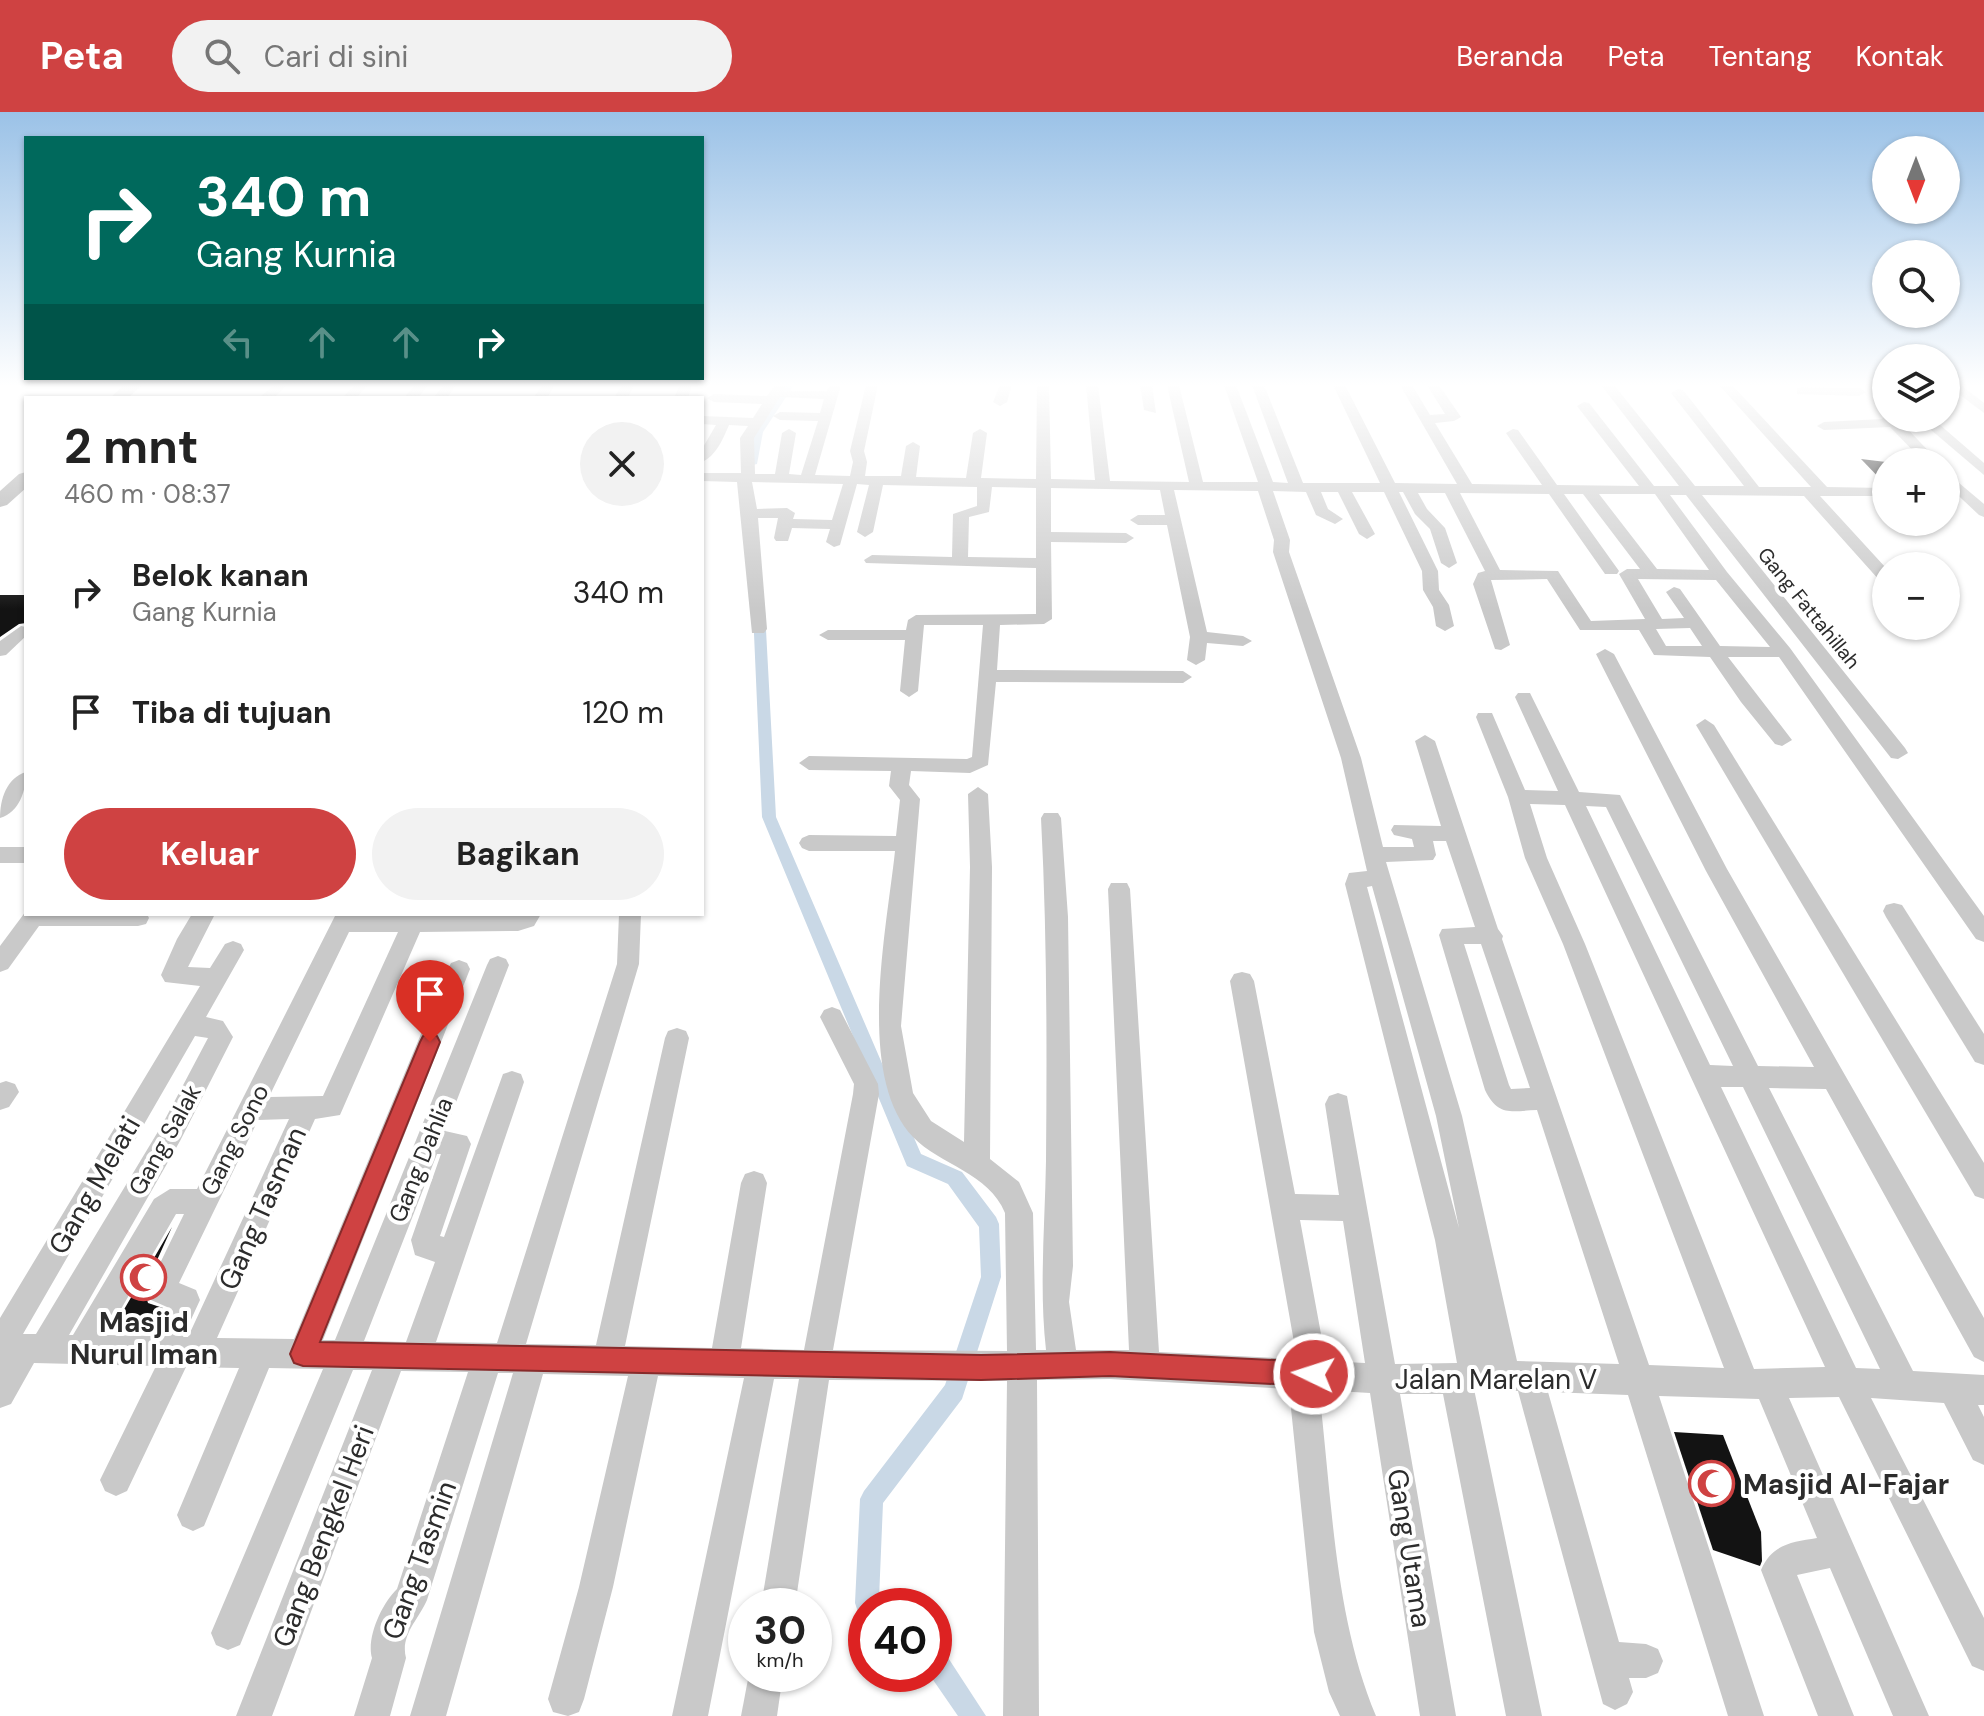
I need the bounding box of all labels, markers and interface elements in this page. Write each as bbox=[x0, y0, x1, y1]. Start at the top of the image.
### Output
search box bbox=[172, 20, 732, 92]
text: Peta bbox=[40, 31, 124, 81]
icon: search bbox=[200, 34, 244, 78]
text: Cari di sini bbox=[264, 37, 409, 76]
text: Beranda bbox=[1456, 38, 1563, 75]
text: Peta bbox=[1607, 38, 1664, 75]
text: Tentang bbox=[1708, 38, 1812, 75]
text: Kontak bbox=[1856, 38, 1944, 75]
north arrow bbox=[1872, 136, 1960, 224]
map controls bbox=[1872, 136, 1960, 640]
text: 340 m bbox=[196, 160, 371, 233]
icon: right bbox=[64, 168, 168, 272]
text: Gang Kurnia bbox=[196, 231, 396, 278]
button: search bbox=[1872, 240, 1960, 328]
icon: left bbox=[216, 320, 260, 364]
icon: ahead bbox=[300, 320, 344, 364]
icon: ahead bbox=[384, 320, 428, 364]
icon: right bbox=[468, 320, 512, 364]
button: layers bbox=[1872, 344, 1960, 432]
text: 2 mnt bbox=[64, 415, 199, 478]
button: close bbox=[580, 422, 664, 506]
button: + bbox=[1872, 448, 1960, 536]
text: 460 m · 08:37 bbox=[64, 477, 231, 511]
street label: Gang Fattahillah bbox=[1752, 542, 1866, 674]
button: − bbox=[1872, 552, 1960, 640]
text: Belok kanan bbox=[132, 556, 309, 595]
icon: right bbox=[64, 570, 108, 614]
text: 340 m bbox=[573, 573, 664, 612]
text: Gang Kurnia bbox=[132, 595, 277, 629]
icon: arrive bbox=[64, 690, 108, 734]
text: Tiba di tujuan bbox=[132, 693, 332, 732]
text: 120 m bbox=[582, 693, 664, 732]
button: Keluar bbox=[64, 808, 356, 900]
button: Bagikan bbox=[372, 808, 664, 900]
pin bbox=[396, 960, 464, 1042]
icon: arrive bbox=[408, 972, 452, 1016]
street label: Gang Salak bbox=[121, 1079, 208, 1201]
street label: Gang Sono bbox=[193, 1079, 276, 1201]
street label: Gang Dahlia bbox=[381, 1093, 460, 1227]
street label: Gang Melati bbox=[40, 1109, 149, 1261]
street label: Gang Tasman bbox=[210, 1121, 315, 1296]
mosque icon: Masjid Nurul Iman bbox=[120, 1253, 168, 1301]
place label: Masjid Nurul Iman bbox=[70, 1304, 218, 1373]
position arrow bbox=[1272, 1332, 1356, 1416]
street label: Jalan Marelan V bbox=[1395, 1361, 1598, 1398]
street label: Gang Bengkel Heri bbox=[264, 1420, 383, 1652]
mosque icon: Masjid Al-Fajar bbox=[1688, 1460, 1736, 1508]
street label: Gang Utama bbox=[1379, 1466, 1440, 1630]
place label: Masjid Al-Fajar bbox=[1743, 1466, 1949, 1503]
street label: Gang Tasmin bbox=[374, 1476, 465, 1645]
speed limit sign: 40 bbox=[848, 1588, 952, 1692]
text: 30 bbox=[754, 1604, 806, 1656]
text: km/h bbox=[756, 1647, 804, 1673]

